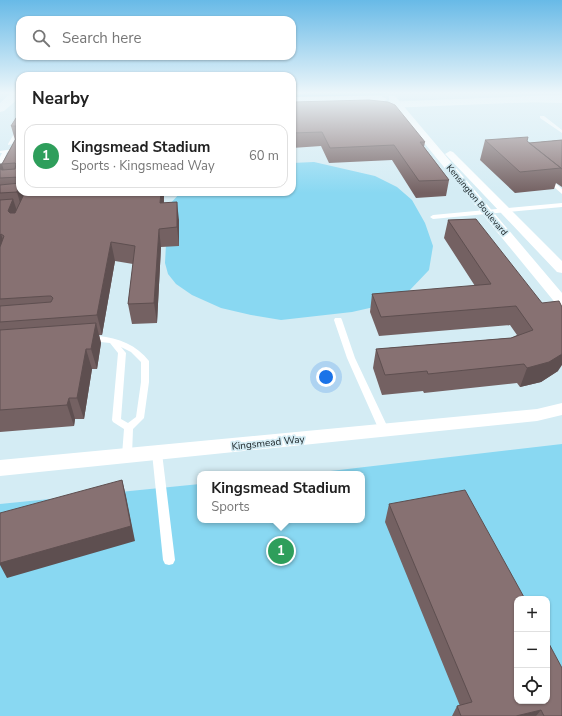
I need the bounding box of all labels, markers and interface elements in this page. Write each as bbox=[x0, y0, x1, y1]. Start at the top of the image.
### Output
search box bbox=[16, 16, 296, 60]
icon: search bbox=[30, 27, 52, 49]
text: Search here bbox=[62, 28, 142, 48]
text: Nearby bbox=[32, 87, 89, 110]
text: Kingsmead Stadium bbox=[71, 137, 211, 157]
text: 1 bbox=[42, 147, 50, 165]
text: 60 m bbox=[249, 147, 279, 165]
text: Sports · Kingsmead Way bbox=[71, 157, 215, 175]
street label: Kensington Boulevard bbox=[444, 162, 510, 238]
your location bbox=[316, 367, 336, 387]
street label: Kingsmead Way bbox=[231, 432, 306, 454]
popup bbox=[197, 471, 365, 523]
text: Kingsmead Stadium bbox=[211, 478, 351, 498]
text: Sports bbox=[211, 498, 250, 516]
pin: 1 bbox=[268, 536, 294, 566]
map controls bbox=[514, 596, 550, 704]
button: + bbox=[514, 596, 550, 632]
button: − bbox=[514, 632, 550, 668]
button: locate bbox=[514, 668, 550, 704]

